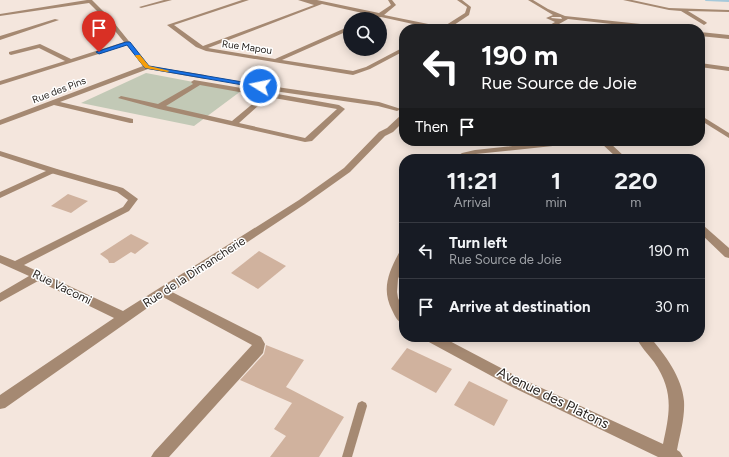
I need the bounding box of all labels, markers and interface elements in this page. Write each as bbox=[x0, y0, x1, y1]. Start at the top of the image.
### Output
pin bbox=[82, 11, 116, 52]
map controls bbox=[343, 12, 387, 56]
button: search bbox=[343, 12, 387, 56]
icon: arrive bbox=[88, 17, 110, 39]
street label: Rue Mapou bbox=[221, 37, 273, 57]
text: 190 m bbox=[481, 38, 558, 72]
icon: left bbox=[415, 40, 467, 92]
position arrow bbox=[239, 65, 281, 107]
text: Rue Source de Joie bbox=[481, 72, 637, 94]
street label: Rue des Pins bbox=[30, 74, 88, 106]
icon: arrive bbox=[456, 116, 478, 138]
text: Then bbox=[415, 118, 448, 136]
text: 11:21 bbox=[446, 166, 498, 195]
text: 1 bbox=[551, 166, 561, 195]
text: 220 bbox=[614, 166, 658, 195]
text: Arrival bbox=[454, 195, 491, 210]
text: min bbox=[545, 195, 567, 210]
text: m bbox=[630, 195, 641, 210]
street label: Rue de la Dimancherie bbox=[140, 233, 248, 310]
text: Turn left bbox=[449, 234, 507, 252]
icon: left bbox=[415, 240, 437, 262]
text: 190 m bbox=[648, 242, 689, 260]
text: Rue Source de Joie bbox=[449, 252, 562, 267]
street label: Rue Vacomi bbox=[30, 267, 94, 307]
icon: arrive bbox=[415, 296, 437, 318]
text: Arrive at destination bbox=[449, 298, 590, 316]
text: 30 m bbox=[655, 298, 689, 316]
street label: Avenue des Platons bbox=[494, 363, 612, 433]

